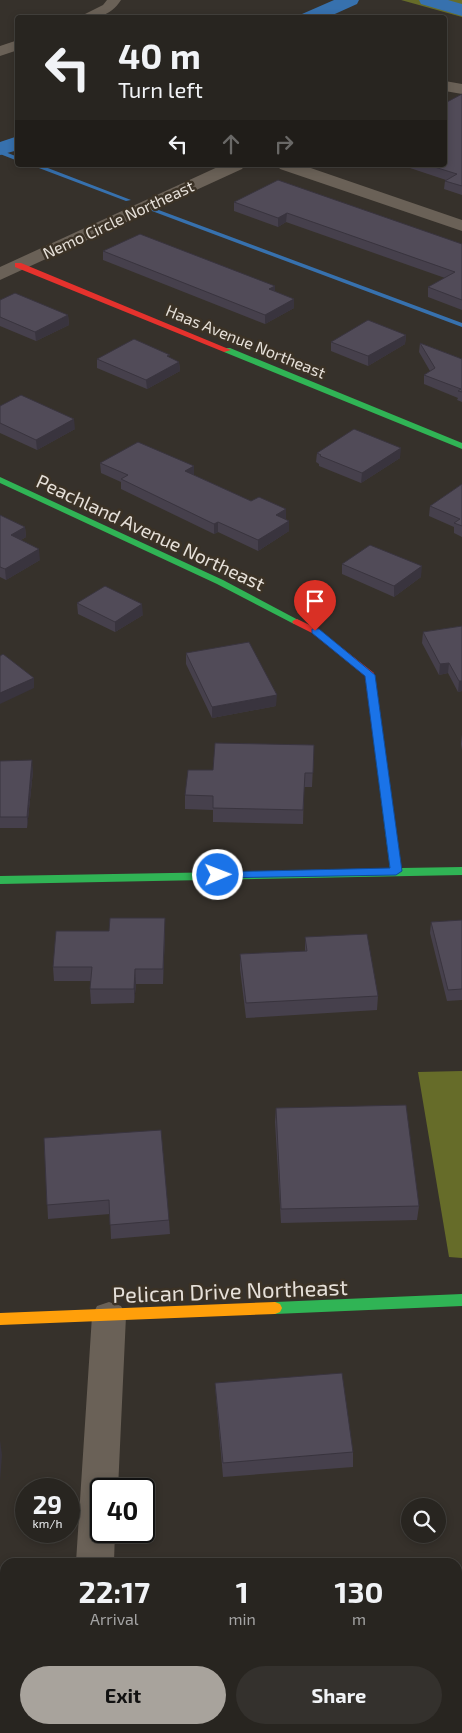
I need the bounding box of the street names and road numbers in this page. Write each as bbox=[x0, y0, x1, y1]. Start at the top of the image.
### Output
street label: Nemo Circle Northeast bbox=[40, 176, 196, 262]
street label: Haas Avenue Northeast bbox=[163, 300, 329, 382]
street label: Peachland Avenue Northeast bbox=[33, 469, 269, 595]
street label: Pelican Drive Northeast bbox=[112, 1273, 348, 1307]

